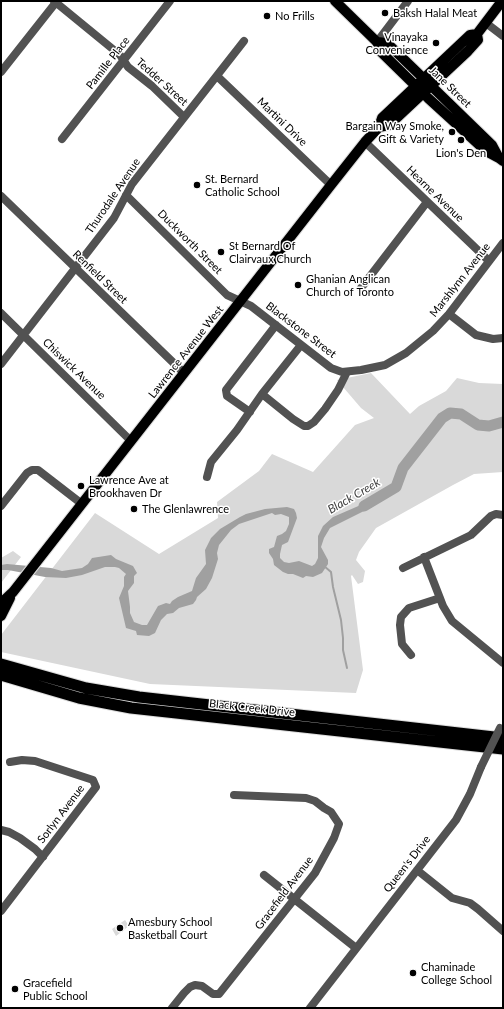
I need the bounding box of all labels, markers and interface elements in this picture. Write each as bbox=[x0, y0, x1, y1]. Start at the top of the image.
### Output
place label: Baksh Halal Meat bbox=[393, 6, 477, 20]
marker: Baksh Halal Meat bbox=[380, 8, 390, 18]
place label: No Frills bbox=[275, 9, 315, 23]
marker: No Frills bbox=[262, 11, 272, 21]
place label: Vinayaka Convenience bbox=[365, 30, 428, 56]
street label: Pamille Place bbox=[83, 34, 133, 92]
marker: Vinayaka Convenience bbox=[431, 38, 441, 48]
street label: Tedder Street bbox=[133, 55, 191, 109]
street label: Jane Street bbox=[426, 64, 474, 110]
street label: Martini Drive bbox=[254, 95, 310, 149]
place label: Bargain Way Smoke, Gift & Variety bbox=[346, 119, 444, 145]
marker: Bargain Way Smoke, Gift & Variety bbox=[447, 127, 457, 137]
marker: Lion's Den bbox=[456, 135, 466, 145]
place label: Lion's Den bbox=[436, 146, 486, 160]
street label: Thurodale Avenue bbox=[83, 156, 143, 236]
street label: Hearne Avenue bbox=[404, 163, 466, 225]
place label: St. Bernard Catholic School bbox=[205, 172, 280, 198]
marker: St. Bernard Catholic School bbox=[192, 180, 202, 190]
street label: Duckworth Street bbox=[155, 207, 225, 277]
place label: St Bernard Of Clairvaux Church bbox=[229, 239, 311, 265]
street label: Marshlynn Avenue bbox=[427, 240, 493, 320]
marker: St Bernard Of Clairvaux Church bbox=[216, 247, 226, 257]
street label: Renfield Street bbox=[70, 248, 130, 306]
place label: Ghanian Anglican Church of Toronto bbox=[306, 272, 394, 298]
marker: Ghanian Anglican Church of Toronto bbox=[293, 280, 303, 290]
street label: Blackstone Street bbox=[263, 299, 339, 361]
street label: Lawrence Avenue West bbox=[146, 303, 226, 401]
street label: Chiswick Avenue bbox=[40, 336, 108, 402]
place label: Lawrence Ave at Brookhaven Dr bbox=[89, 473, 169, 499]
water label: Black Creek bbox=[325, 475, 383, 517]
marker: Lawrence Ave at Brookhaven Dr bbox=[76, 481, 86, 491]
place label: The Glenlawrence bbox=[142, 502, 229, 516]
marker: The Glenlawrence bbox=[129, 504, 139, 514]
street label: Black Creek Drive bbox=[209, 697, 295, 719]
street label: Sorlyn Avenue bbox=[35, 782, 87, 846]
street label: Queen's Drive bbox=[381, 833, 433, 895]
street label: Gracefield Avenue bbox=[252, 854, 316, 932]
place label: Amesbury School Basketball Court bbox=[128, 915, 212, 941]
marker: Amesbury School Basketball Court bbox=[115, 923, 125, 933]
place label: Chaminade College School bbox=[421, 960, 492, 986]
marker: Chaminade College School bbox=[408, 968, 418, 978]
place label: Gracefield Public School bbox=[23, 976, 88, 1002]
marker: Gracefield Public School bbox=[10, 984, 20, 994]

